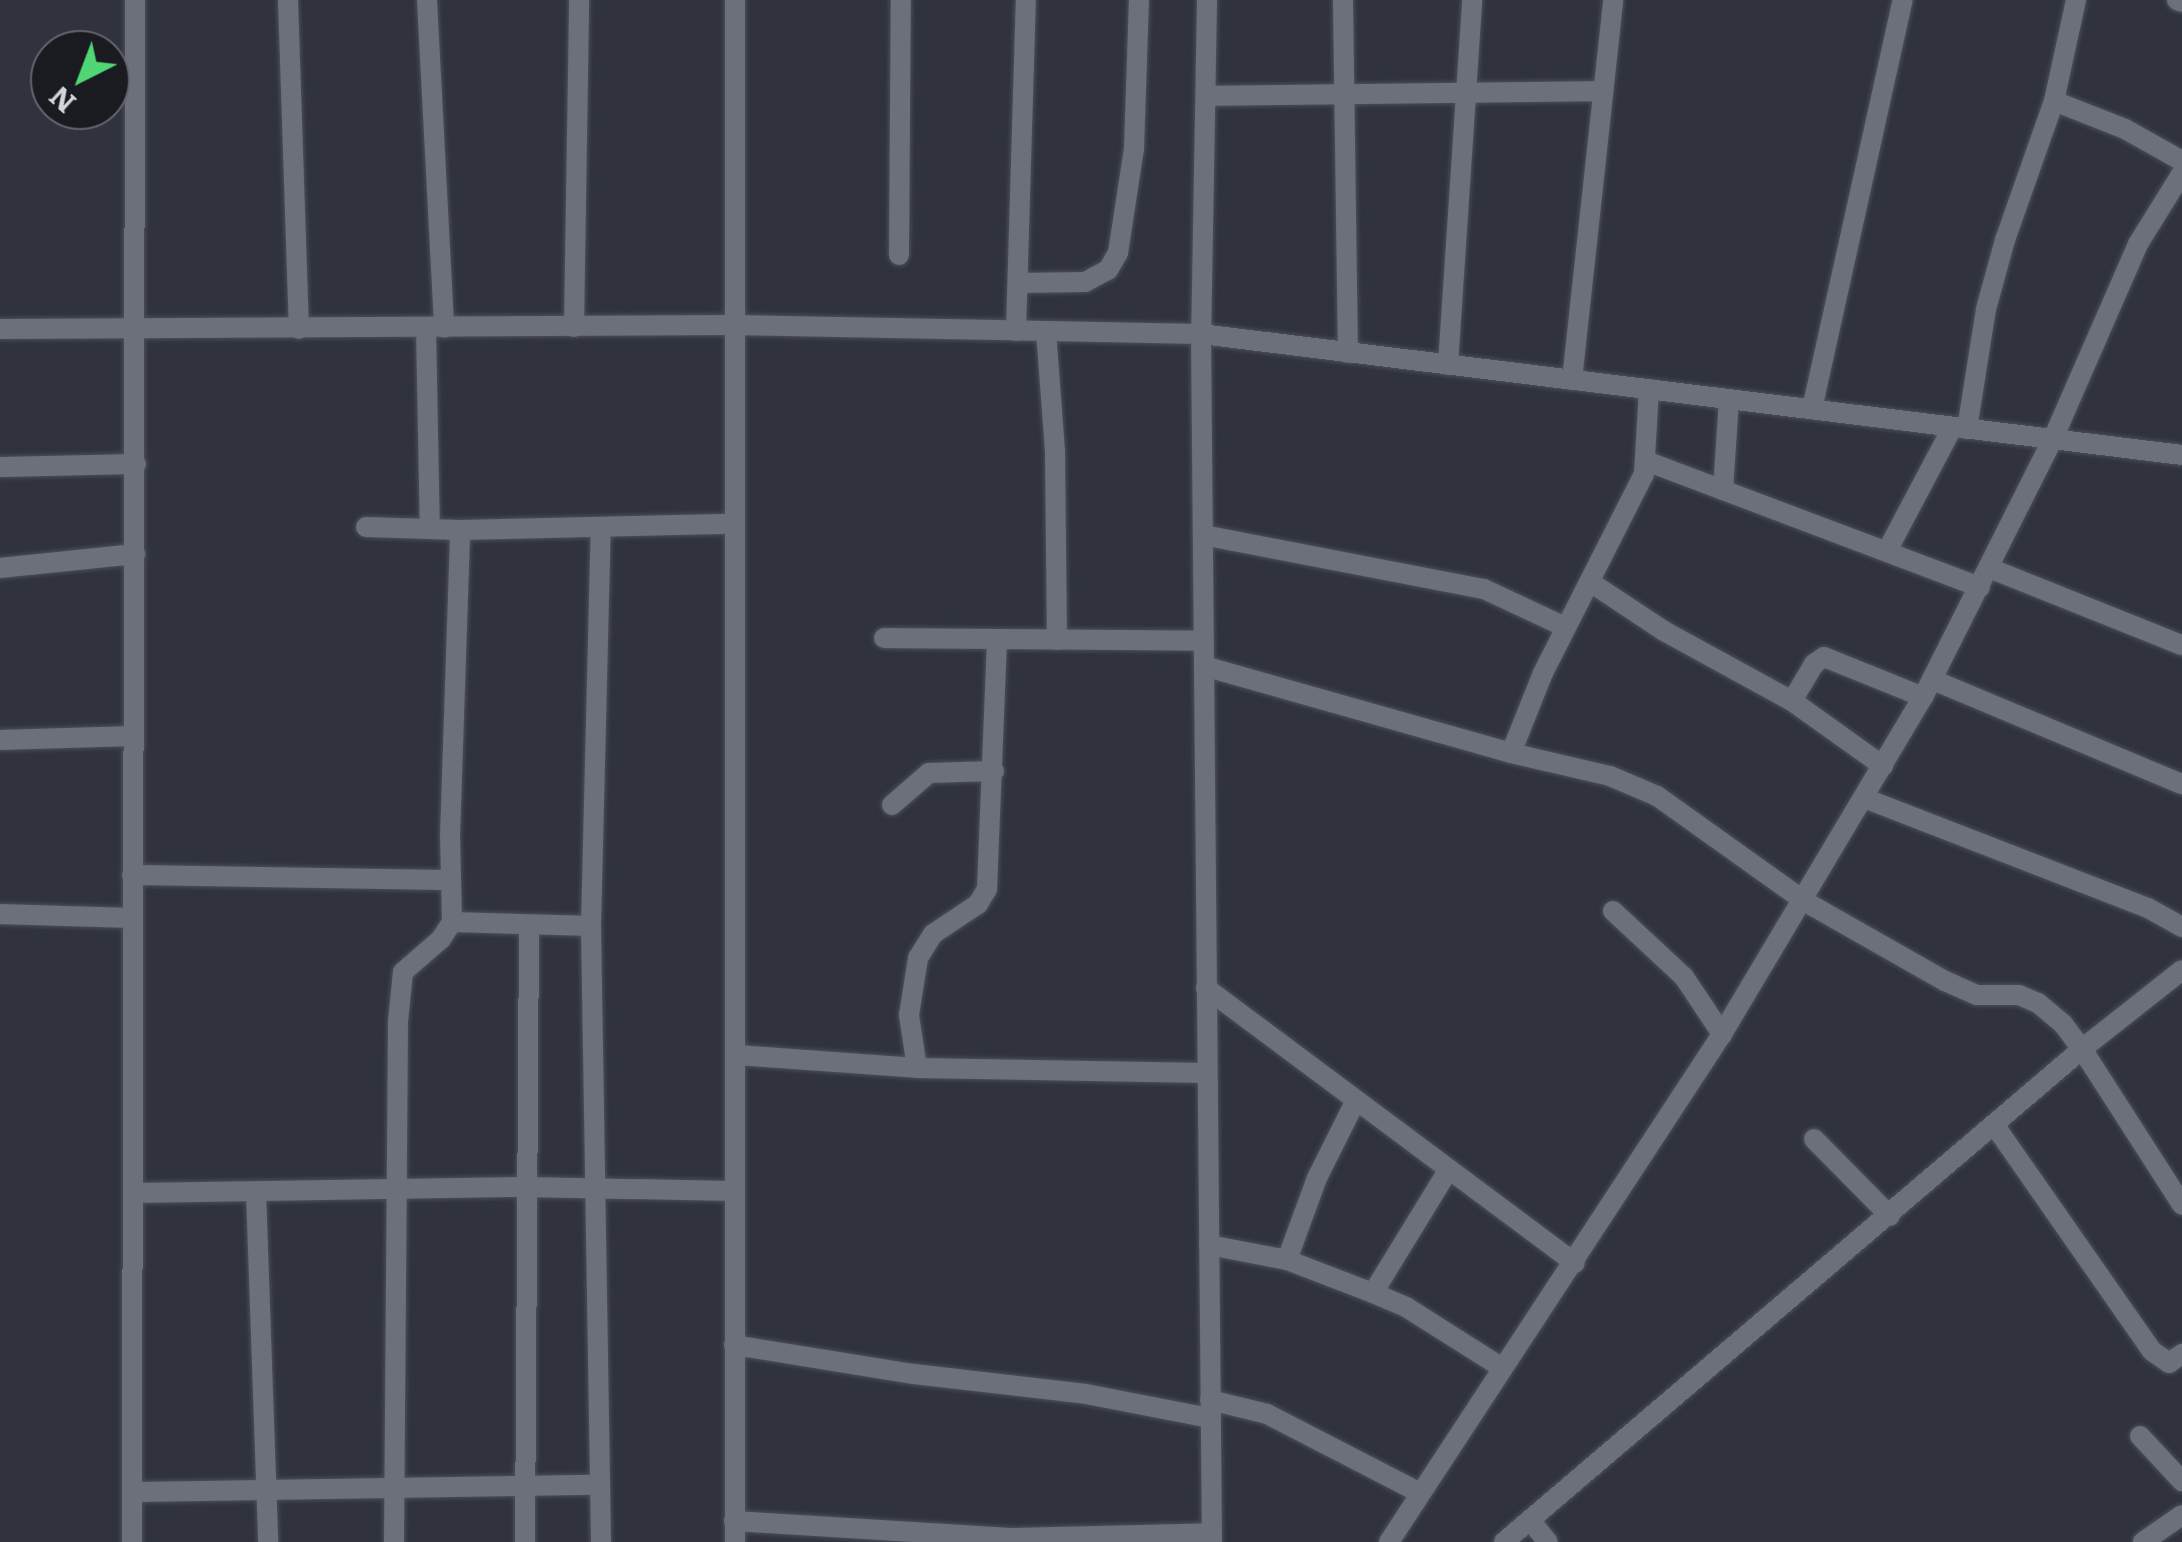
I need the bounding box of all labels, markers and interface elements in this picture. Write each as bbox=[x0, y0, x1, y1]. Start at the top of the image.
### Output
north arrow bbox=[30, 30, 130, 130]
text: N bbox=[38, 77, 84, 124]

